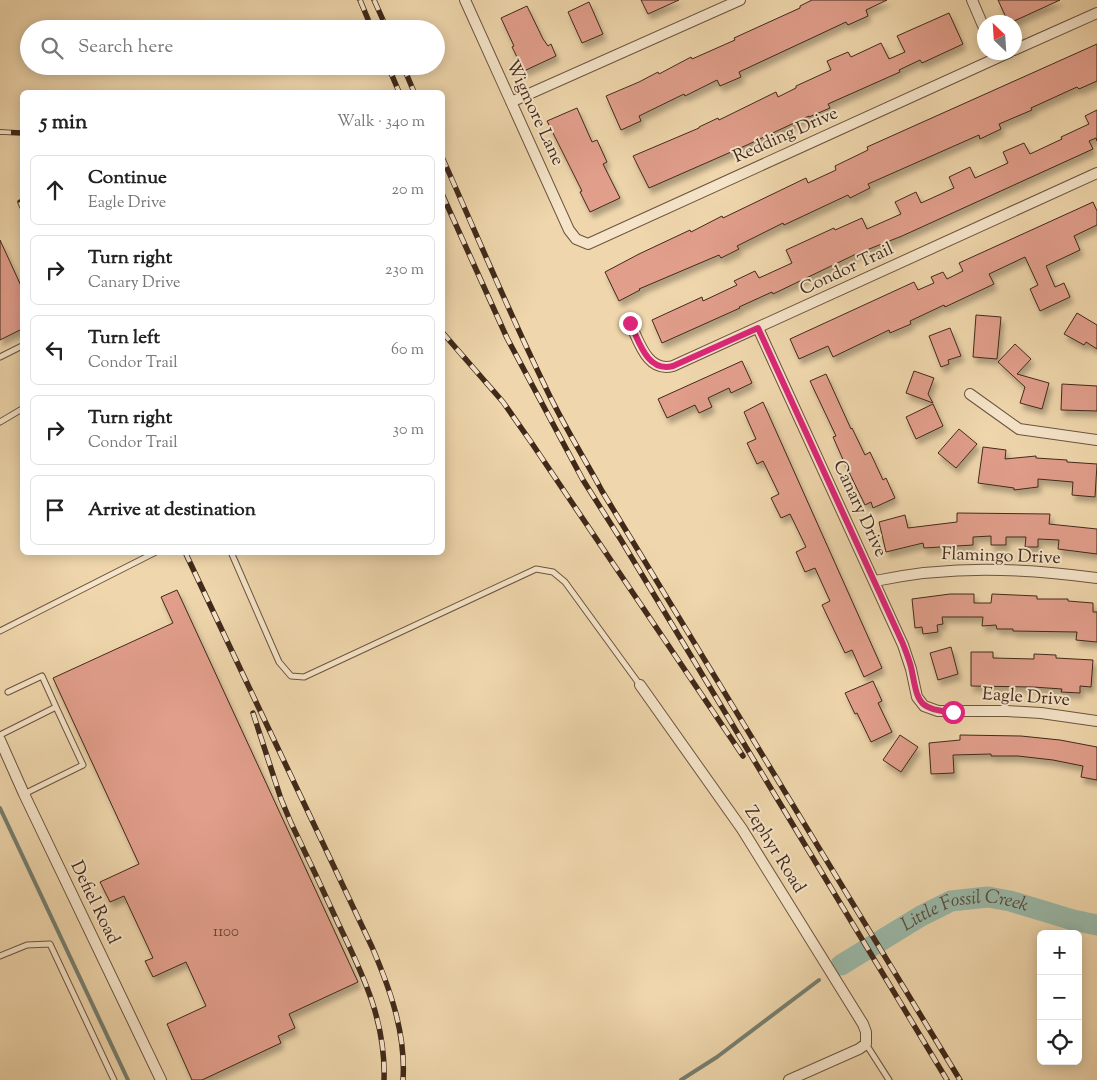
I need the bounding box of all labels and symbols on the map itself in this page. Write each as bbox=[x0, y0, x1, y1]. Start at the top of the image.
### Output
north arrow bbox=[977, 15, 1022, 60]
street label: Wigmore Lane bbox=[498, 56, 570, 170]
street label: Redding Drive bbox=[729, 101, 843, 171]
street label: Condor Trail bbox=[796, 237, 898, 303]
route end bbox=[619, 312, 642, 335]
street label: Canary Drive bbox=[825, 456, 893, 562]
street label: Flamingo Drive bbox=[941, 542, 1061, 572]
street label: Eagle Drive bbox=[981, 682, 1071, 714]
route start bbox=[942, 701, 965, 724]
street label: Zephyr Road bbox=[737, 801, 811, 899]
street label: Defiel Road bbox=[63, 857, 125, 949]
water label: Little Fossil Creek bbox=[896, 883, 1032, 939]
house number: 1100 bbox=[213, 922, 239, 943]

